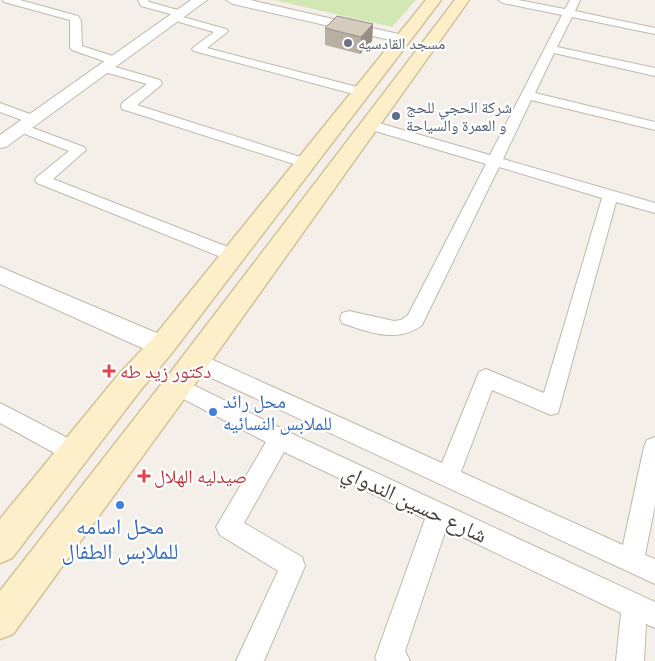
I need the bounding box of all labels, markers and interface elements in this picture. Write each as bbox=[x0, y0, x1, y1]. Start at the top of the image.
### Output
place label: مسجد القادسيه bbox=[358, 33, 445, 52]
marker: مسجد القادسيه bbox=[342, 37, 354, 49]
place label: شركة الحجي للحج و العمرة والسياحة bbox=[406, 97, 512, 135]
marker: شركة الحجي للحج و العمرة والسياحة bbox=[390, 110, 402, 122]
place label: دكتور زيد طه bbox=[120, 359, 211, 383]
marker: دكتور زيد طه bbox=[102, 364, 116, 378]
place label: محل رائد للملابس النسائيه bbox=[223, 389, 332, 435]
marker: محل رائد للملابس النسائيه bbox=[207, 406, 219, 418]
street label: شارع حسين الندواي bbox=[336, 457, 492, 552]
place label: صيدليه الهلال bbox=[154, 464, 247, 488]
marker: صيدليه الهلال bbox=[138, 470, 150, 482]
marker: محل اسامه للملابس الطفال bbox=[114, 499, 126, 511]
place label: محل اسامه للملابس الطفال bbox=[62, 512, 178, 565]

